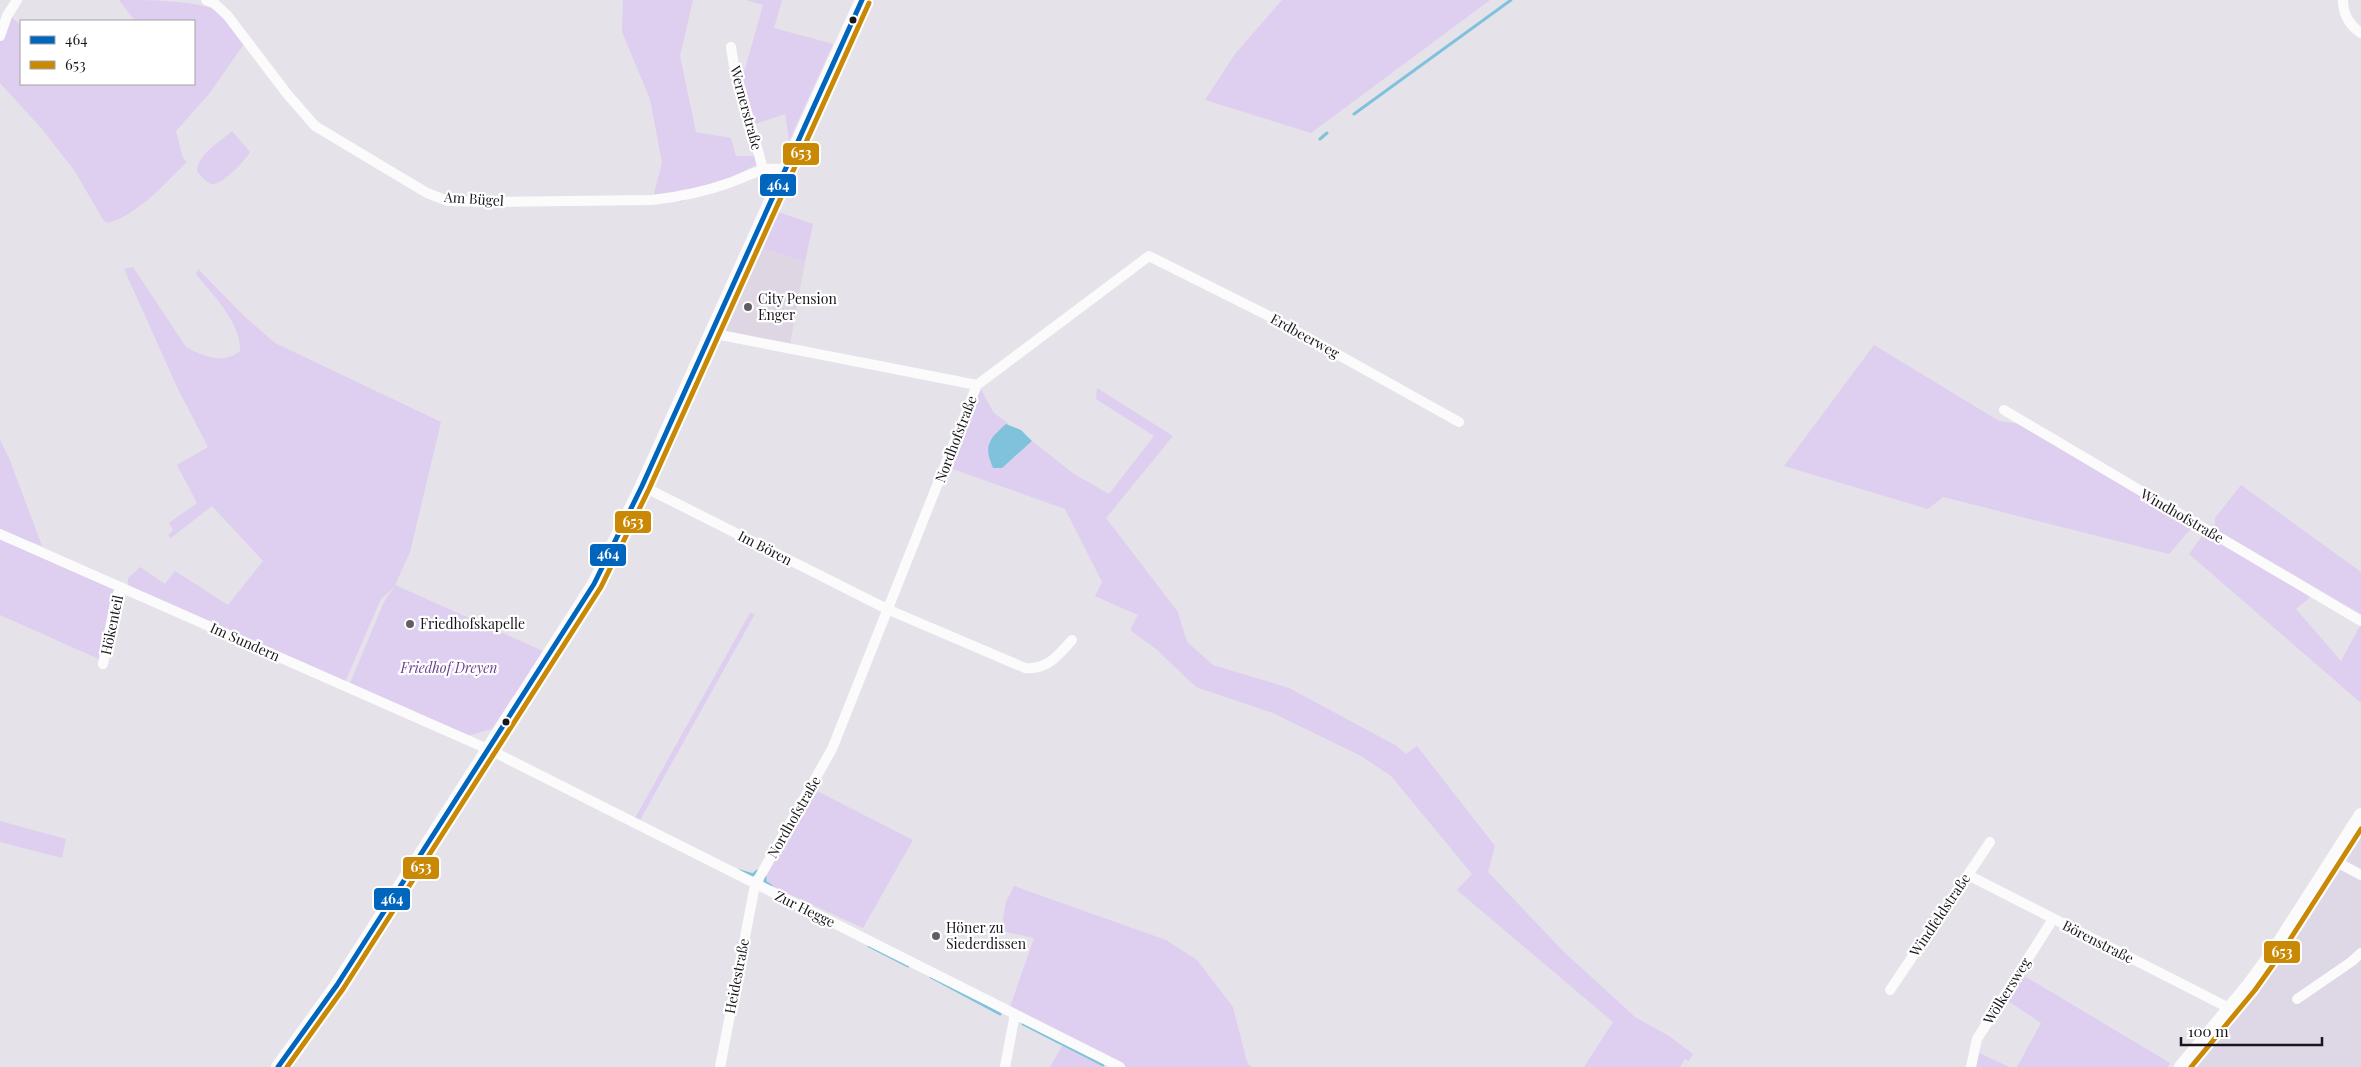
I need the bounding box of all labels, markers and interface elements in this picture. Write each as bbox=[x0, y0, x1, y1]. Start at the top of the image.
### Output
unlabelled marker bbox=[848, 15, 858, 25]
legend bbox=[20, 20, 195, 85]
text: 464 bbox=[65, 29, 88, 49]
text: 653 bbox=[65, 54, 86, 74]
street label: Wernerstraße bbox=[726, 63, 767, 152]
line badge: 653 bbox=[782, 142, 820, 166]
text: 653 bbox=[790, 143, 812, 162]
line badge: 464 bbox=[759, 173, 797, 197]
text: 464 bbox=[767, 175, 789, 194]
street label: Am Bügel bbox=[442, 187, 505, 210]
place label: City Pension Enger bbox=[758, 289, 837, 324]
marker: City Pension Enger bbox=[742, 301, 754, 313]
street label: Erdbeerweg bbox=[1267, 309, 1344, 363]
street label: Nordhofstraße bbox=[930, 393, 981, 485]
street label: Windhofstraße bbox=[2136, 484, 2227, 547]
line badge: 653 bbox=[614, 510, 652, 534]
text: 653 bbox=[622, 512, 644, 531]
street label: Im Bören bbox=[735, 526, 796, 570]
line badge: 464 bbox=[589, 543, 627, 567]
text: 464 bbox=[597, 544, 619, 563]
street label: Hökenteil bbox=[96, 593, 127, 657]
place label: Friedhofskapelle bbox=[420, 614, 525, 633]
street label: Im Sundern bbox=[207, 618, 284, 666]
marker: Friedhofskapelle bbox=[404, 618, 416, 630]
park label: Friedhof Dreyen bbox=[400, 658, 497, 677]
unlabelled marker bbox=[501, 717, 511, 727]
street label: Nordhofstraße bbox=[762, 772, 825, 861]
line badge: 653 bbox=[402, 856, 440, 880]
text: 653 bbox=[410, 857, 432, 876]
street label: Windfeldstraße bbox=[1904, 870, 1974, 961]
street label: Zur Hegge bbox=[772, 886, 839, 931]
line badge: 464 bbox=[373, 887, 411, 911]
text: 464 bbox=[381, 889, 403, 908]
street label: Börenstraße bbox=[2059, 916, 2137, 968]
place label: Höner zu Siederdissen bbox=[946, 918, 1027, 953]
marker: Höner zu Siederdissen bbox=[930, 930, 942, 942]
street label: Heidestraße bbox=[720, 937, 753, 1015]
line badge: 653 bbox=[2263, 940, 2301, 964]
text: 653 bbox=[2271, 942, 2293, 961]
street label: Wölkersweg bbox=[1978, 953, 2035, 1029]
scale bar bbox=[2181, 1014, 2322, 1046]
text: 100 m bbox=[2188, 1021, 2229, 1041]

